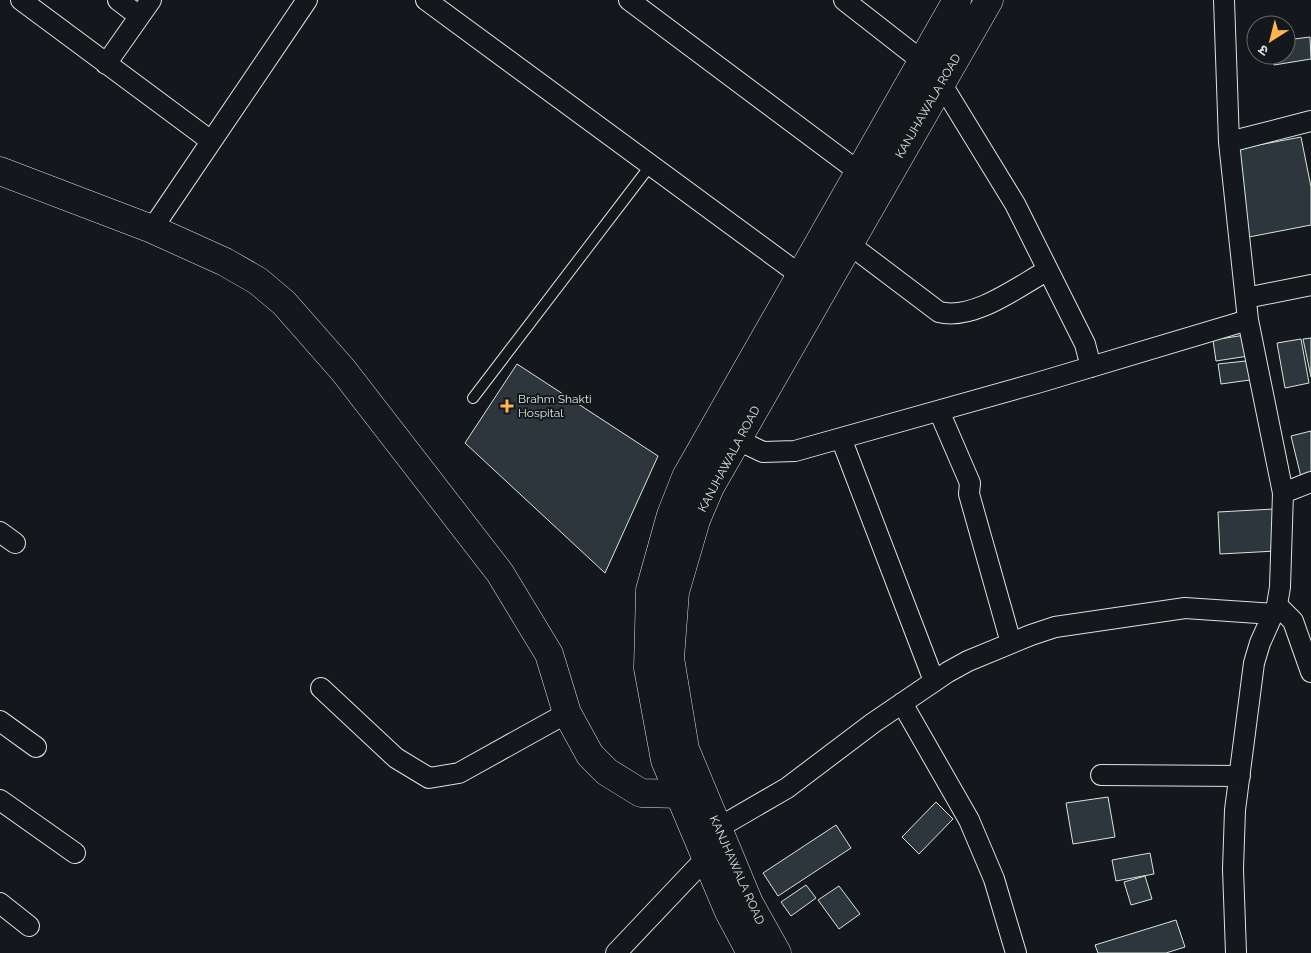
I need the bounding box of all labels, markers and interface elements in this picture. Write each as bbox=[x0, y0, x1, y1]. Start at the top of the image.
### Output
north arrow bbox=[1246, 15, 1296, 65]
text: उ bbox=[1255, 41, 1271, 59]
street label: KANJHAWALA ROAD bbox=[892, 51, 964, 161]
place label: Brahm Shakti Hospital bbox=[518, 392, 592, 420]
marker: Brahm Shakti Hospital bbox=[500, 399, 514, 413]
street label: KANJHAWALA ROAD bbox=[695, 403, 763, 514]
street label: KANJHAWALA ROAD bbox=[707, 813, 768, 927]

